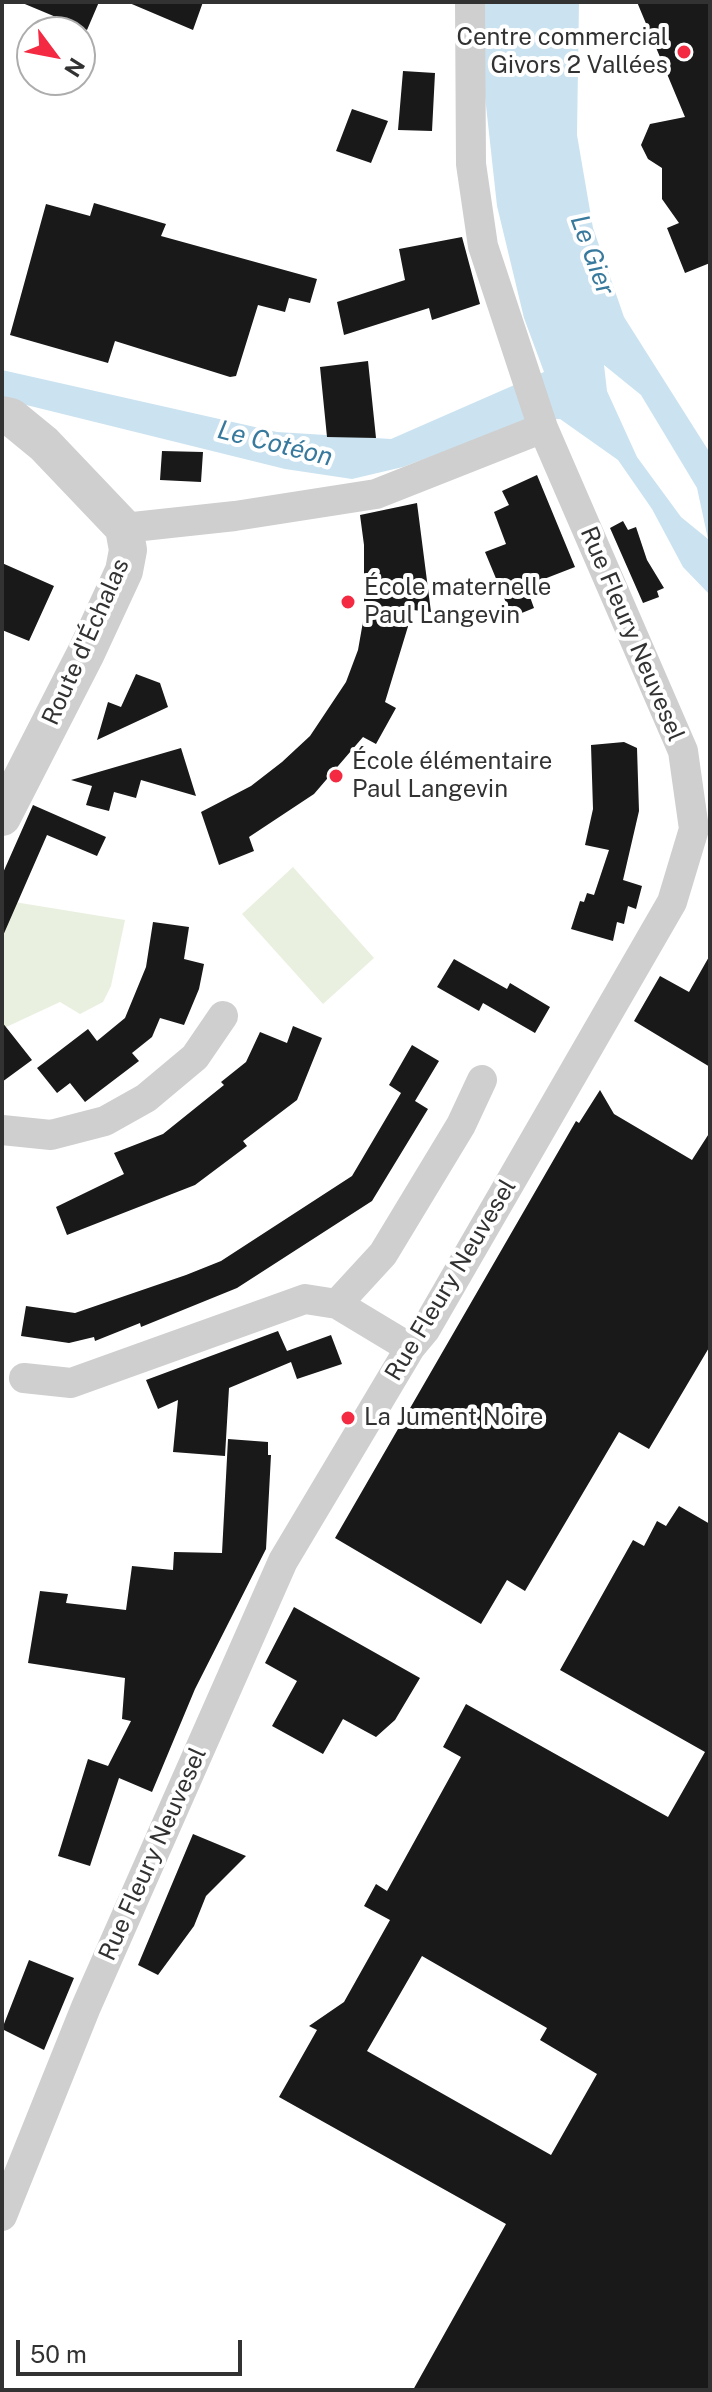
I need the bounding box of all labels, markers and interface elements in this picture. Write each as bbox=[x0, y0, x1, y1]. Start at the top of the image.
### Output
north arrow bbox=[16, 16, 96, 96]
place label: Centre commercial Givors 2 Vallées bbox=[456, 24, 668, 80]
marker: Centre commercial Givors 2 Vallées bbox=[675, 43, 693, 61]
text: N bbox=[59, 53, 90, 82]
water label: Le Gier bbox=[563, 211, 621, 299]
water label: Le Cotéon bbox=[214, 415, 336, 473]
street label: Rue Fleury Neuvesel bbox=[574, 522, 690, 746]
street label: Route d'Échalas bbox=[36, 554, 136, 730]
place label: École maternelle Paul Langevin bbox=[364, 574, 551, 630]
marker: École maternelle Paul Langevin bbox=[339, 593, 357, 611]
place label: École élémentaire Paul Langevin bbox=[352, 748, 552, 804]
marker: École élémentaire Paul Langevin bbox=[327, 767, 345, 785]
street label: Rue Fleury Neuvesel bbox=[379, 1174, 523, 1386]
place label: La Jument Noire bbox=[364, 1404, 543, 1432]
marker: La Jument Noire bbox=[339, 1409, 357, 1427]
street label: Rue Fleury Neuvesel bbox=[93, 1743, 213, 1965]
scale bar bbox=[20, 2324, 246, 2374]
text: 50 m bbox=[30, 2340, 87, 2368]

